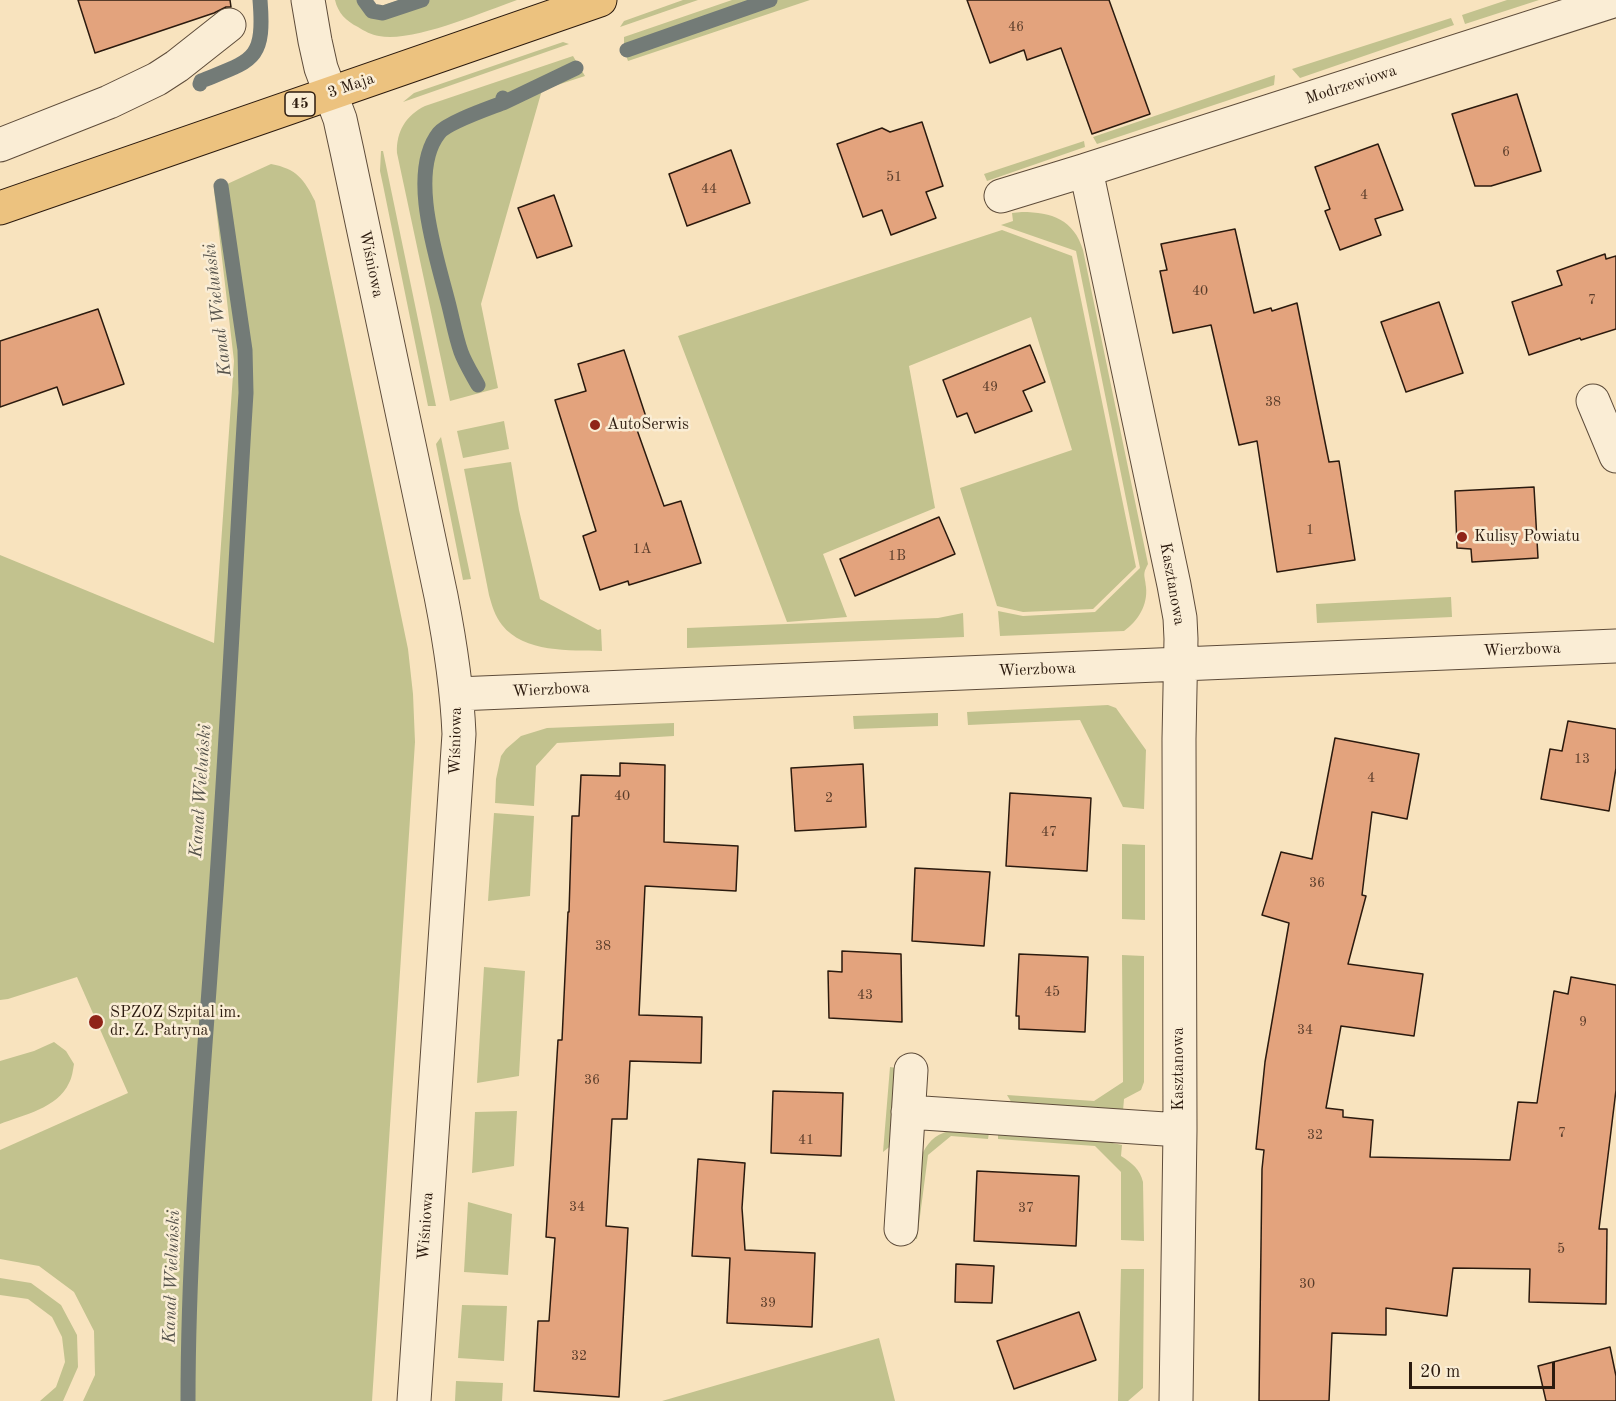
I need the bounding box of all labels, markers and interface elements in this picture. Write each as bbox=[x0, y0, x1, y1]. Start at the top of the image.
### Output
house number: 46 bbox=[1008, 19, 1024, 35]
street label: Modrzewiowa bbox=[1303, 61, 1399, 109]
street label: 3 Maja bbox=[325, 69, 377, 103]
road number: 45 bbox=[285, 92, 315, 116]
house number: 6 bbox=[1502, 144, 1510, 160]
house number: 51 bbox=[886, 169, 902, 185]
house number: 44 bbox=[701, 181, 717, 197]
house number: 4 bbox=[1360, 187, 1368, 203]
street label: Wiśniowa bbox=[355, 229, 387, 299]
water label: Kanał Wieluński bbox=[199, 242, 237, 378]
house number: 40 bbox=[1192, 283, 1208, 299]
house number: 7 bbox=[1588, 292, 1596, 308]
house number: 49 bbox=[982, 379, 998, 395]
house number: 38 bbox=[1265, 394, 1281, 410]
place label: AutoSerwis bbox=[607, 415, 689, 435]
marker: AutoSerwis bbox=[588, 418, 602, 432]
house number: 1 bbox=[1306, 522, 1314, 538]
place label: Kulisy Powiatu bbox=[1474, 527, 1580, 547]
marker: Kulisy Powiatu bbox=[1455, 530, 1469, 544]
house number: 1A bbox=[633, 541, 651, 557]
street label: Kasztanowa bbox=[1155, 541, 1189, 627]
house number: 1B bbox=[888, 548, 906, 564]
street label: Wierzbowa bbox=[1483, 639, 1561, 661]
street label: Wierzbowa bbox=[998, 659, 1076, 681]
street label: Wierzbowa bbox=[512, 678, 590, 702]
street label: Wiśniowa bbox=[446, 707, 466, 775]
water label: Kanał Wieluński bbox=[186, 723, 216, 859]
house number: 13 bbox=[1574, 751, 1590, 767]
house number: 4 bbox=[1367, 770, 1375, 786]
house number: 40 bbox=[614, 788, 630, 804]
house number: 2 bbox=[825, 790, 833, 806]
house number: 47 bbox=[1041, 824, 1057, 840]
house number: 36 bbox=[1309, 875, 1325, 891]
house number: 38 bbox=[595, 938, 611, 954]
house number: 45 bbox=[1044, 984, 1060, 1000]
house number: 43 bbox=[857, 987, 873, 1003]
place label: SPZOZ Szpital im. dr. Z. Patryna bbox=[110, 1003, 241, 1041]
marker: SPZOZ Szpital im. dr. Z. Patryna bbox=[87, 1013, 105, 1031]
house number: 9 bbox=[1579, 1014, 1587, 1030]
house number: 34 bbox=[1297, 1022, 1313, 1038]
street label: Kasztanowa bbox=[1169, 1027, 1189, 1111]
house number: 36 bbox=[584, 1072, 600, 1088]
house number: 7 bbox=[1558, 1125, 1566, 1141]
house number: 32 bbox=[1307, 1127, 1323, 1143]
house number: 41 bbox=[798, 1132, 814, 1148]
street label: Wiśniowa bbox=[414, 1191, 438, 1261]
house number: 34 bbox=[569, 1199, 585, 1215]
house number: 37 bbox=[1018, 1200, 1034, 1216]
water label: Kanał Wieluński bbox=[159, 1210, 185, 1344]
house number: 5 bbox=[1557, 1241, 1565, 1257]
house number: 30 bbox=[1299, 1276, 1315, 1292]
house number: 39 bbox=[760, 1295, 776, 1311]
house number: 32 bbox=[571, 1348, 587, 1364]
scale bar bbox=[1412, 1350, 1558, 1388]
text: 20 m bbox=[1420, 1363, 1460, 1381]

